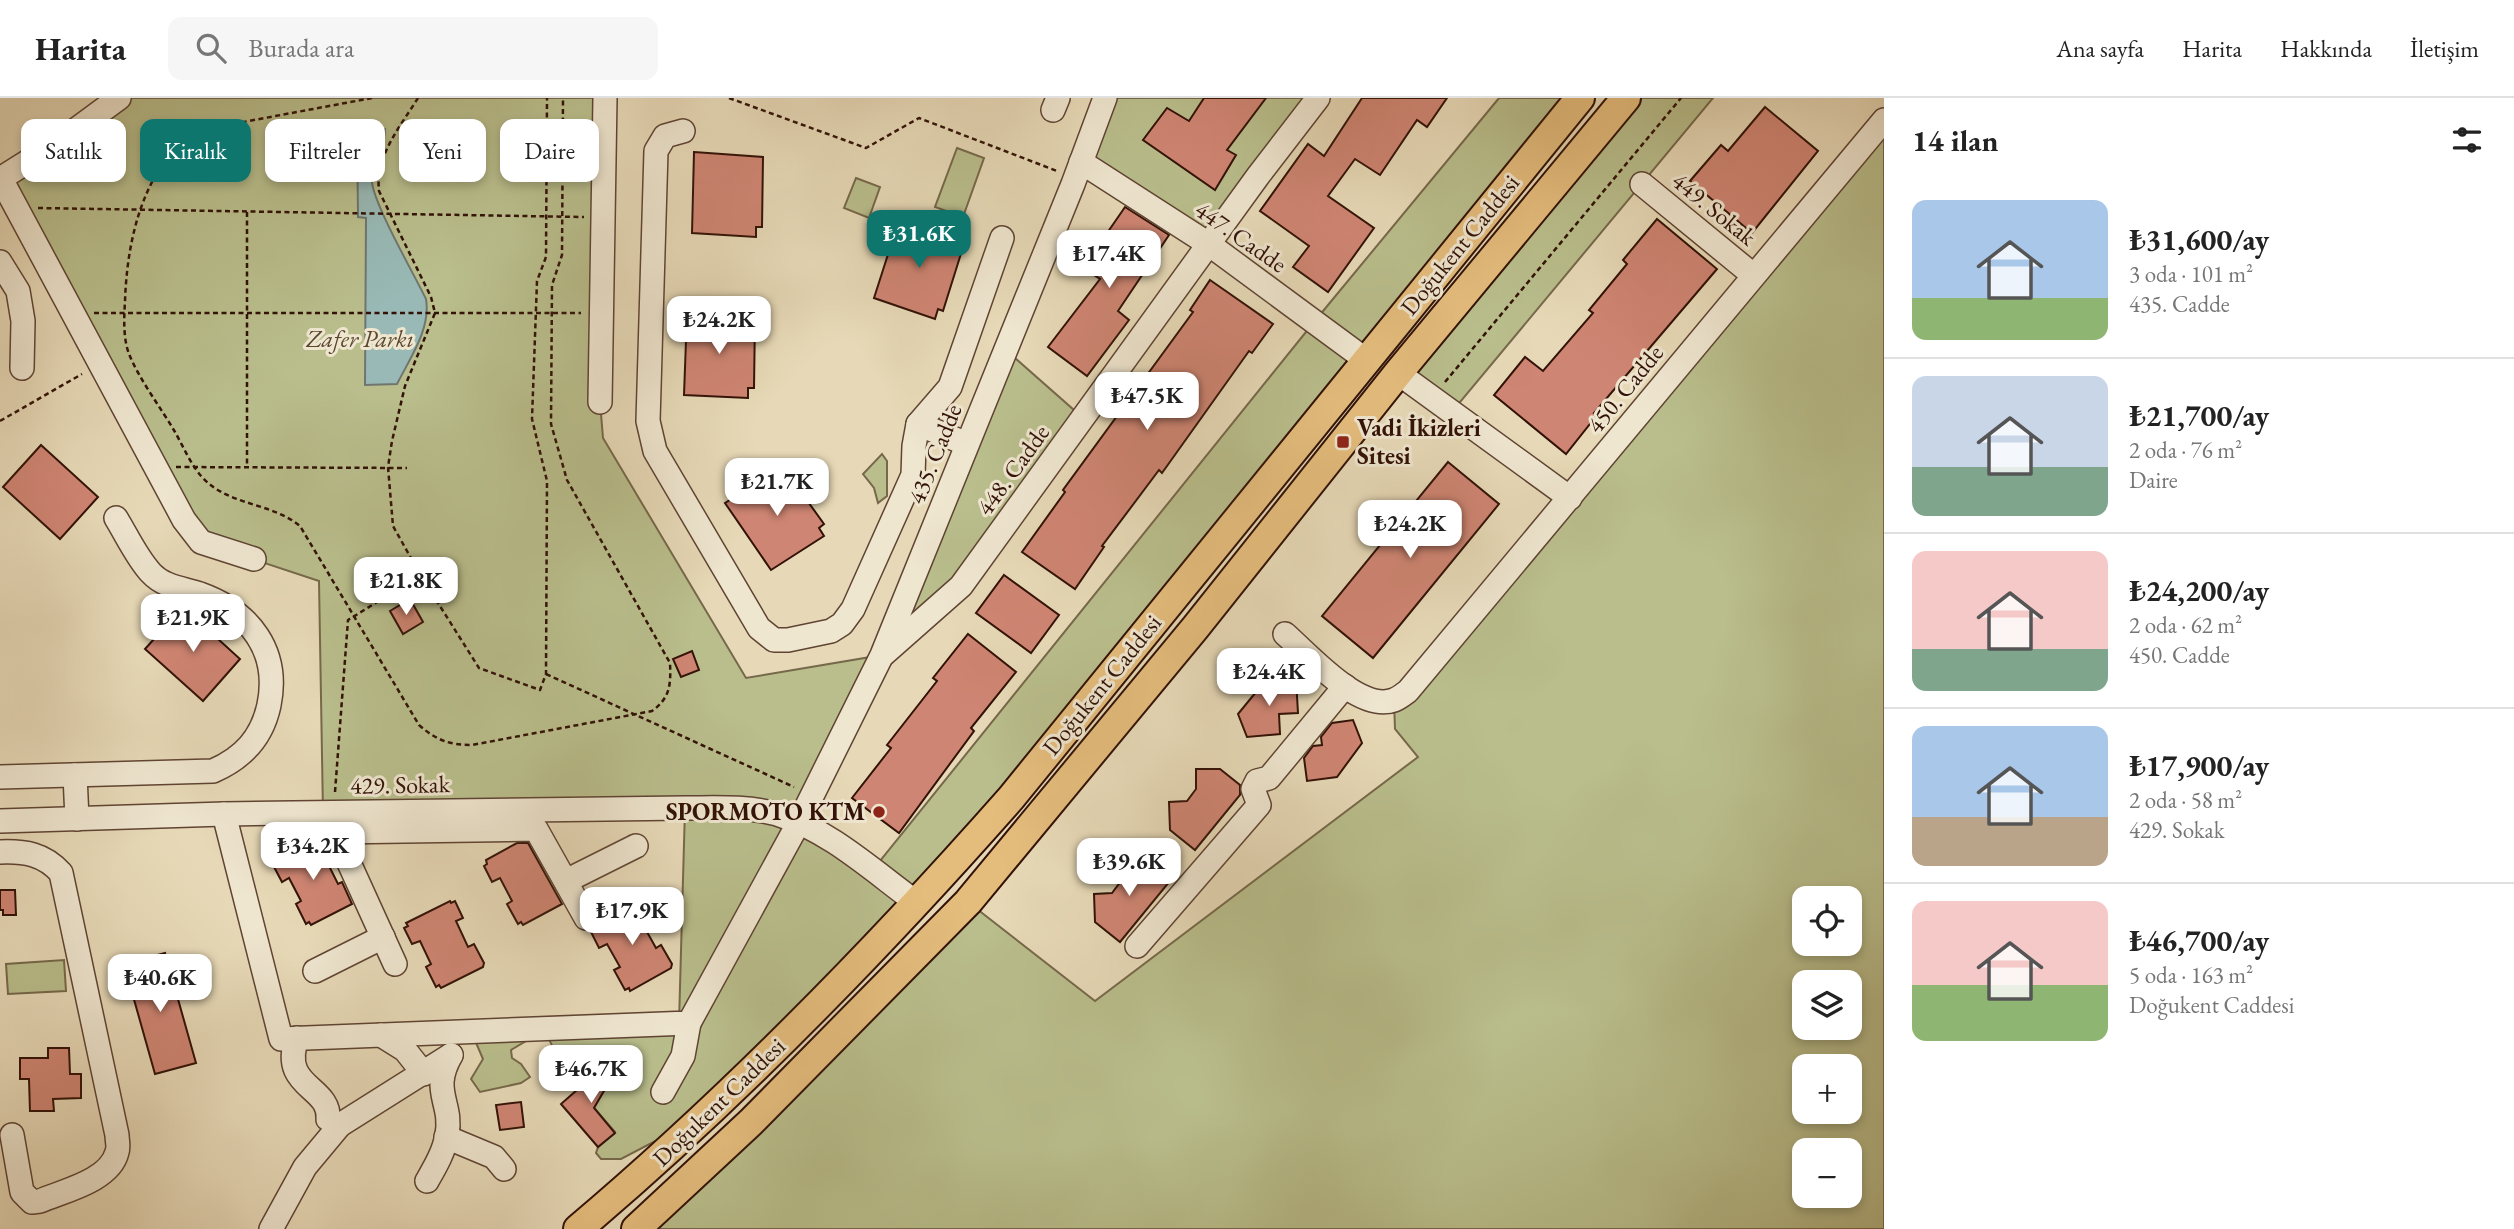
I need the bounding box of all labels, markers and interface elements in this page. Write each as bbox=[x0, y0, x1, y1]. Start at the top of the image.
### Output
search box bbox=[168, 17, 658, 80]
text: Harita bbox=[35, 27, 126, 70]
icon: search bbox=[192, 29, 230, 67]
text: Burada ara bbox=[248, 31, 354, 65]
text: Ana sayfa bbox=[2056, 33, 2144, 64]
text: Harita bbox=[2182, 33, 2242, 64]
text: Hakkında bbox=[2280, 33, 2372, 64]
text: İletişim bbox=[2410, 33, 2479, 64]
chip: Satılık bbox=[21, 119, 126, 182]
chip: Kiralık bbox=[140, 119, 251, 182]
chip: Filtreler bbox=[265, 119, 385, 182]
chip: Yeni bbox=[399, 119, 486, 182]
chip: Daire bbox=[500, 119, 599, 182]
text: 14 ilan bbox=[1912, 121, 1998, 160]
icon: filters bbox=[2448, 121, 2486, 159]
street label: 449. Sokak bbox=[1666, 165, 1763, 252]
street label: Doğukent Caddesi bbox=[1393, 168, 1526, 322]
street label: 447. Cadde bbox=[1189, 194, 1293, 279]
pin: ₺31.6K bbox=[862, 211, 976, 270]
text: ₺31.6K bbox=[883, 218, 955, 248]
text: ₺31,600/ay bbox=[2129, 220, 2269, 259]
icon: home bbox=[1968, 228, 2052, 312]
pin: ₺17.4K bbox=[1052, 230, 1166, 290]
text: ₺17.4K bbox=[1073, 238, 1145, 268]
text: 3 oda · 101 m² bbox=[2129, 259, 2253, 289]
text: 435. Cadde bbox=[2129, 289, 2230, 319]
pin: ₺24.2K bbox=[662, 296, 776, 356]
text: ₺24.2K bbox=[683, 304, 755, 334]
park label: Zafer Parkı bbox=[305, 323, 414, 354]
street label: 450. Cadde bbox=[1579, 338, 1670, 439]
pin: ₺47.5K bbox=[1090, 372, 1204, 432]
text: ₺47.5K bbox=[1111, 380, 1183, 410]
text: ₺21,700/ay bbox=[2129, 396, 2269, 435]
street label: 435. Cadde bbox=[900, 399, 969, 508]
icon: home bbox=[1968, 404, 2052, 488]
place label: Vadi İkizleri Sitesi bbox=[1357, 412, 1481, 471]
street label: 448. Cadde bbox=[969, 418, 1056, 521]
marker: Vadi İkizleri Sitesi bbox=[1335, 434, 1351, 450]
text: 2 oda · 76 m² bbox=[2129, 435, 2242, 465]
pin: ₺21.7K bbox=[720, 458, 834, 518]
text: Daire bbox=[2129, 465, 2178, 495]
text: ₺21.7K bbox=[741, 466, 813, 496]
pin: ₺24.2K bbox=[1353, 500, 1467, 560]
text: ₺24.2K bbox=[1374, 508, 1446, 538]
pin: ₺21.8K bbox=[349, 558, 463, 617]
text: ₺21.8K bbox=[370, 565, 442, 595]
text: ₺24,200/ay bbox=[2129, 571, 2269, 610]
icon: home bbox=[1968, 579, 2052, 663]
pin: ₺21.9K bbox=[136, 594, 250, 654]
text: ₺21.9K bbox=[157, 602, 229, 632]
street label: Doğukent Caddesi bbox=[1035, 608, 1168, 762]
text: 2 oda · 62 m² bbox=[2129, 610, 2242, 640]
text: 450. Cadde bbox=[2129, 640, 2230, 670]
pin: ₺24.4K bbox=[1212, 648, 1326, 708]
text: ₺24.4K bbox=[1233, 656, 1305, 686]
text: ₺17,900/ay bbox=[2129, 746, 2269, 785]
icon: home bbox=[1968, 754, 2052, 838]
street label: 429. Sokak bbox=[350, 768, 451, 801]
text: 2 oda · 58 m² bbox=[2129, 785, 2242, 815]
place label: SPORMOTO KTM bbox=[666, 796, 865, 827]
marker: SPORMOTO KTM bbox=[871, 804, 887, 820]
text: 429. Sokak bbox=[2129, 815, 2225, 845]
pin: ₺34.2K bbox=[256, 822, 370, 882]
text: ₺34.2K bbox=[277, 830, 349, 860]
pin: ₺39.6K bbox=[1072, 838, 1186, 898]
text: ₺39.6K bbox=[1093, 846, 1165, 876]
map controls bbox=[1792, 886, 1862, 1208]
button: locate bbox=[1792, 886, 1862, 956]
pin: ₺17.9K bbox=[575, 888, 689, 947]
text: ₺17.9K bbox=[596, 895, 668, 925]
text: ₺46,700/ay bbox=[2129, 921, 2269, 960]
icon: home bbox=[1968, 929, 2052, 1013]
pin: ₺40.6K bbox=[103, 954, 217, 1014]
text: 5 oda · 163 m² bbox=[2129, 960, 2253, 990]
text: ₺40.6K bbox=[124, 962, 196, 992]
button: layers bbox=[1792, 970, 1862, 1040]
text: Doğukent Caddesi bbox=[2129, 990, 2294, 1020]
street label: Doğukent Caddesi bbox=[646, 1030, 792, 1173]
pin: ₺46.7K bbox=[534, 1046, 648, 1105]
text: ₺46.7K bbox=[555, 1053, 627, 1083]
button: + bbox=[1792, 1054, 1862, 1124]
button: − bbox=[1792, 1138, 1862, 1208]

